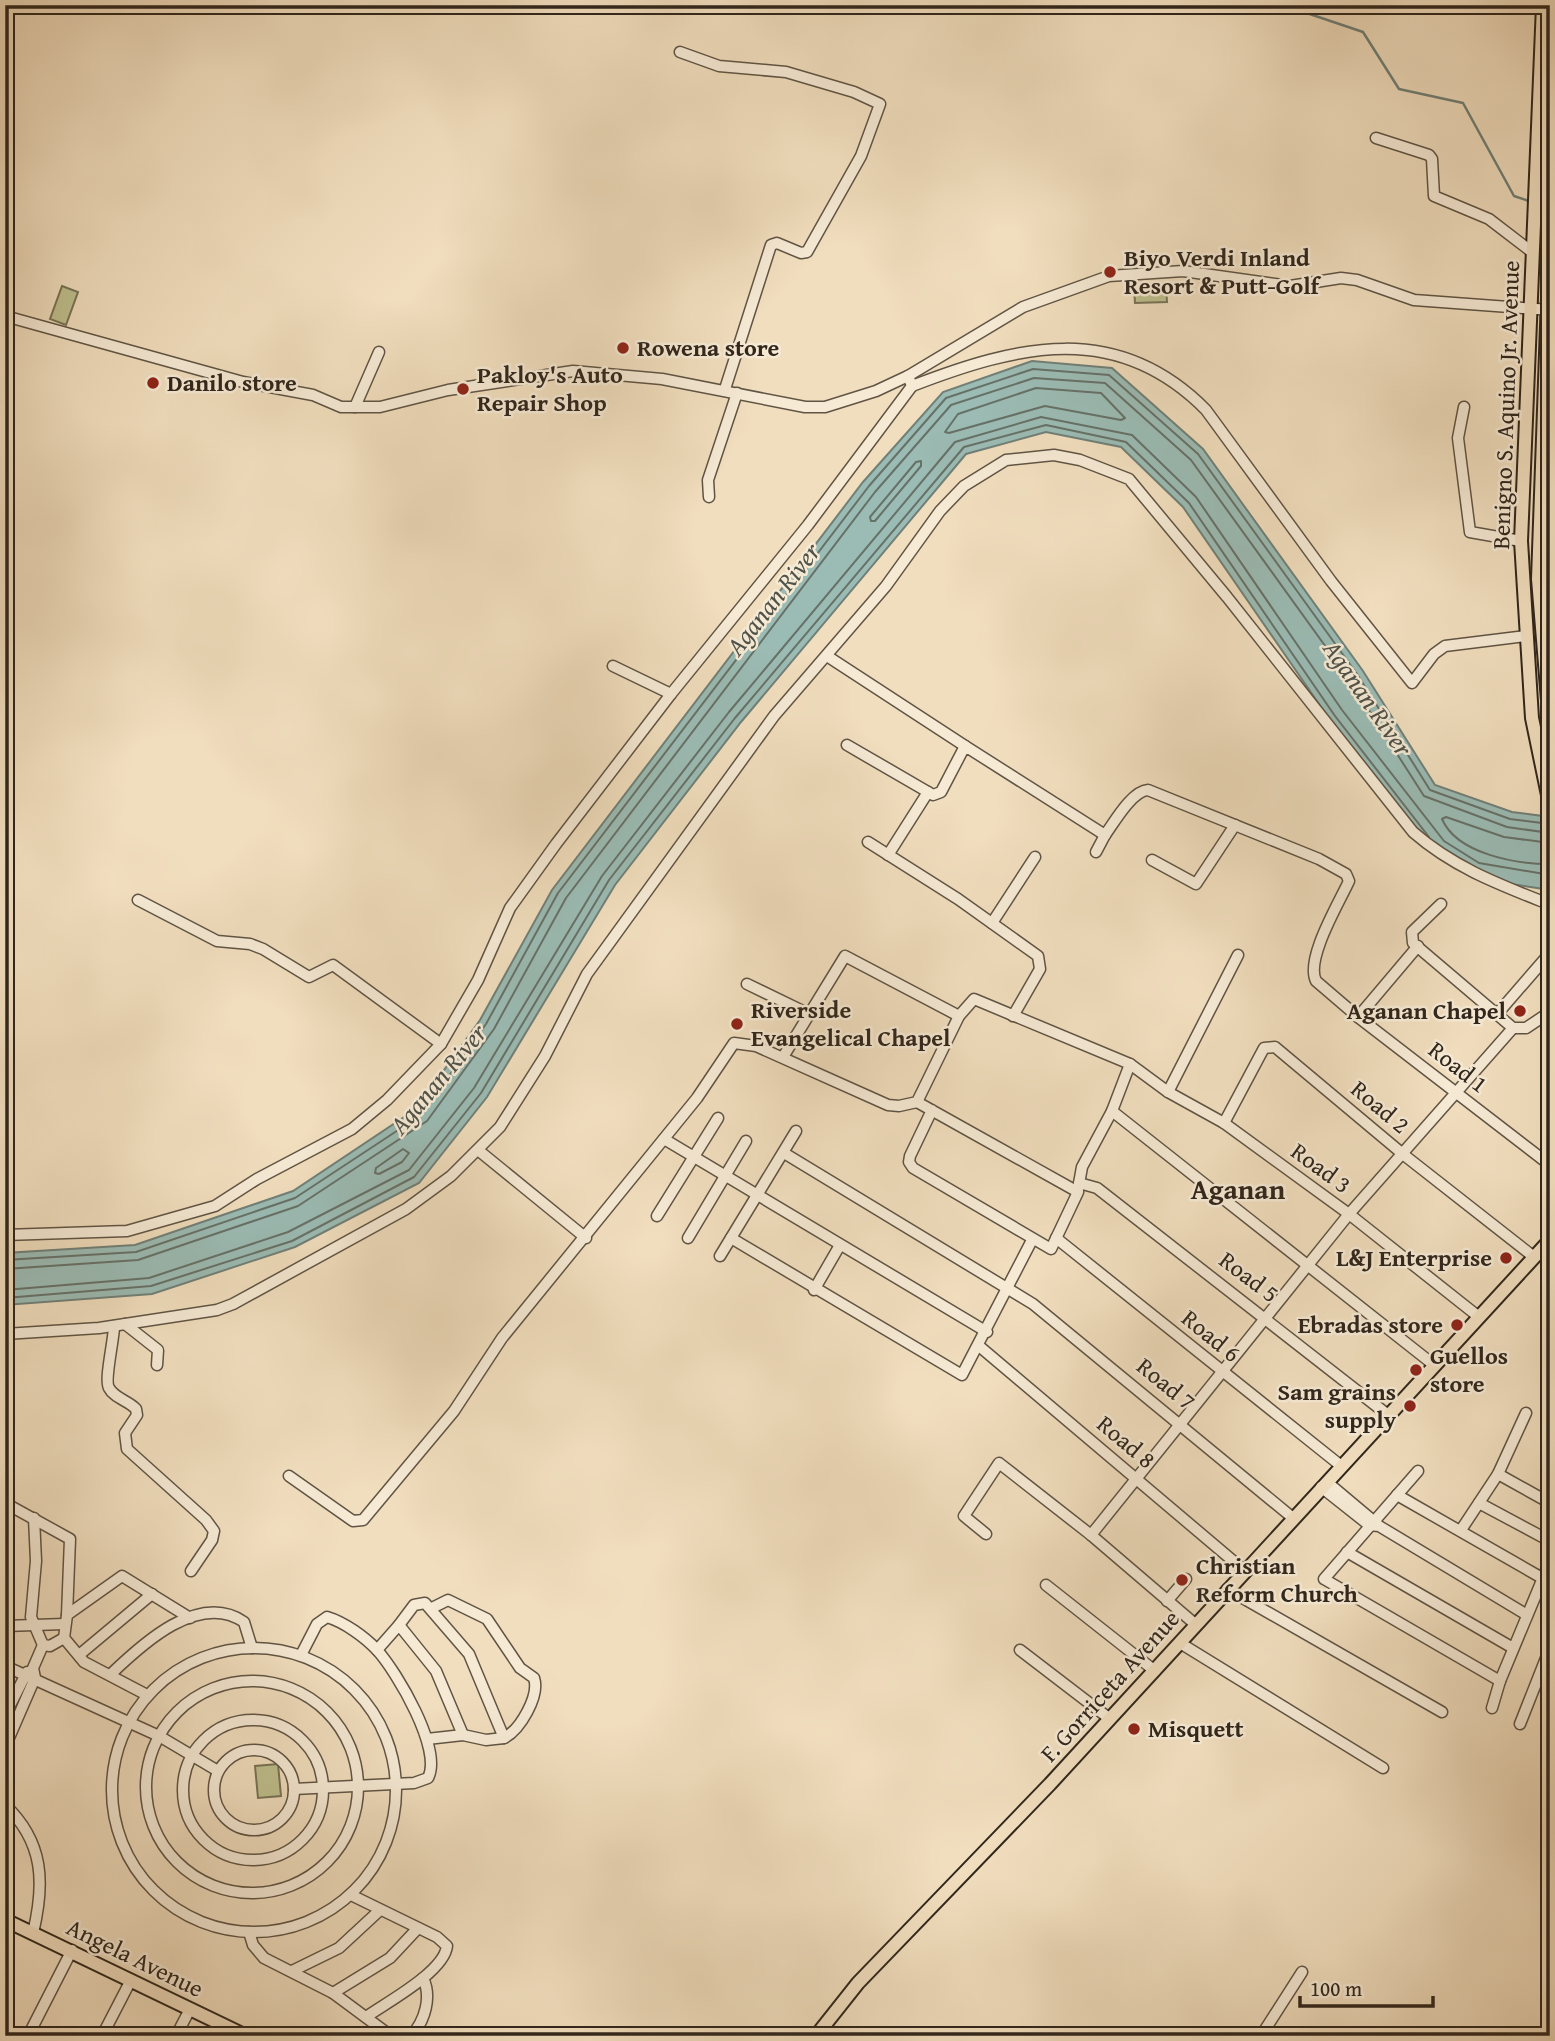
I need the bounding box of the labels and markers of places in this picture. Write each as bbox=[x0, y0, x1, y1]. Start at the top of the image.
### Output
place label: Biyo Verdi Inland Resort & Putt-Golf bbox=[1124, 240, 1322, 303]
marker: Biyo Verdi Inland Resort & Putt-Golf bbox=[1102, 264, 1118, 280]
place label: Rowena store bbox=[637, 330, 779, 365]
marker: Rowena store bbox=[615, 340, 631, 356]
place label: Pakloy's Auto Repair Shop bbox=[477, 357, 623, 420]
place label: Danilo store bbox=[167, 365, 297, 400]
marker: Danilo store bbox=[145, 375, 161, 391]
marker: Pakloy's Auto Repair Shop bbox=[455, 381, 471, 397]
place label: Riverside Evangelical Chapel bbox=[751, 992, 951, 1055]
place label: Aganan Chapel bbox=[1347, 993, 1507, 1028]
marker: Aganan Chapel bbox=[1512, 1003, 1528, 1019]
marker: Riverside Evangelical Chapel bbox=[729, 1016, 745, 1032]
place label: L&J Enterprise bbox=[1336, 1240, 1492, 1275]
marker: L&J Enterprise bbox=[1498, 1250, 1514, 1266]
place label: Ebradas store bbox=[1298, 1307, 1443, 1342]
marker: Ebradas store bbox=[1449, 1317, 1465, 1333]
place label: Guellos store bbox=[1430, 1338, 1508, 1401]
marker: Guellos store bbox=[1408, 1362, 1424, 1378]
place label: Sam grains supply bbox=[1278, 1374, 1397, 1437]
marker: Sam grains supply bbox=[1402, 1398, 1418, 1414]
place label: Christian Reform Church bbox=[1196, 1548, 1358, 1611]
marker: Christian Reform Church bbox=[1174, 1572, 1190, 1588]
place label: Misquett bbox=[1148, 1711, 1244, 1746]
marker: Misquett bbox=[1126, 1721, 1142, 1737]

